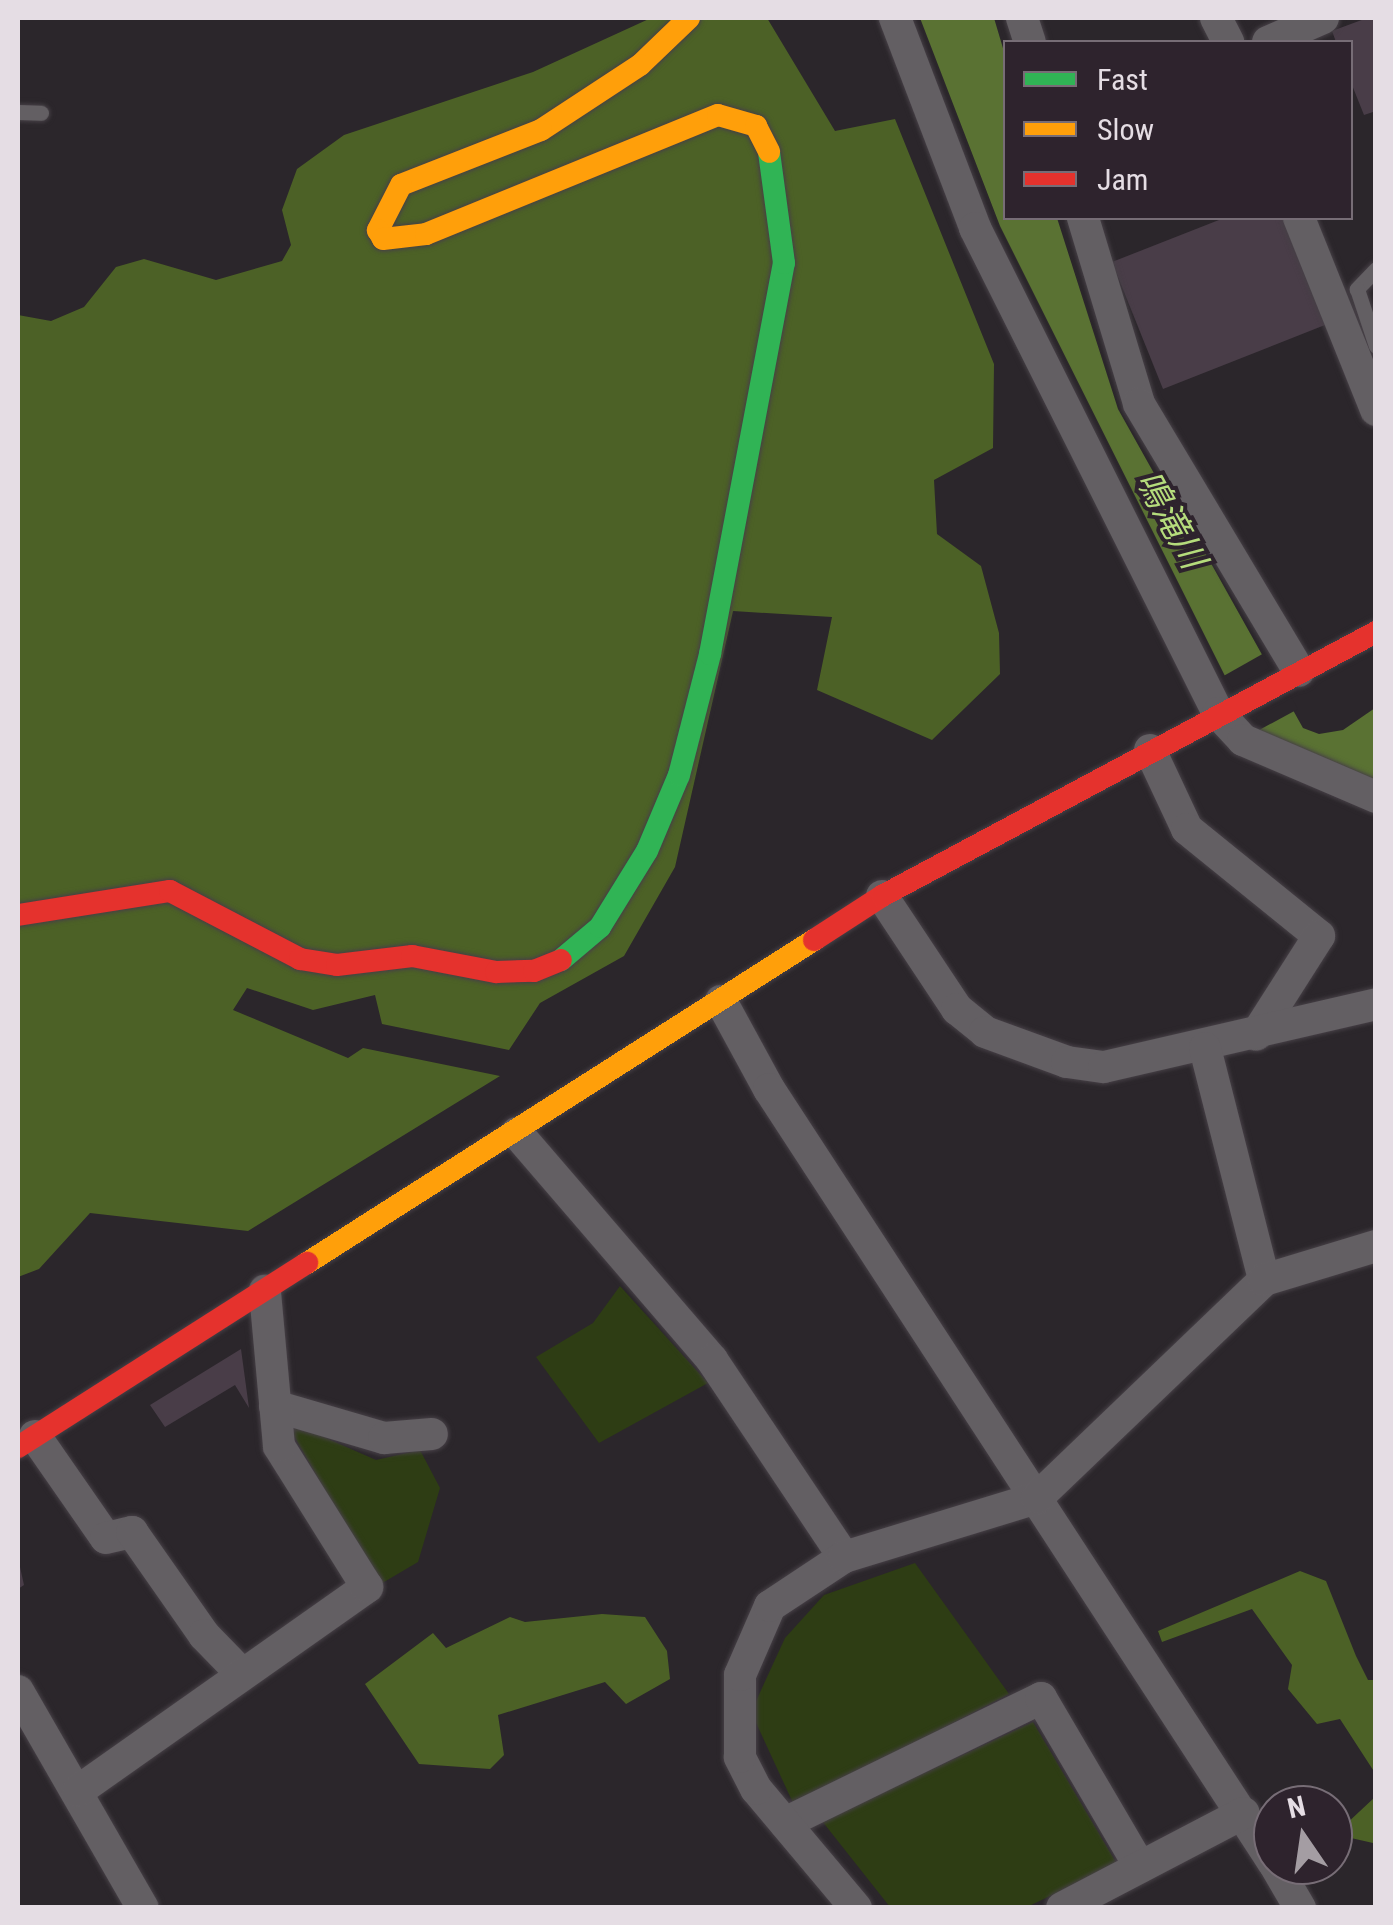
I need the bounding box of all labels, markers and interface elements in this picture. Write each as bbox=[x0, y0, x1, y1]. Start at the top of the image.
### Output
legend bbox=[1003, 40, 1353, 220]
text: Fast bbox=[1097, 62, 1148, 97]
text: Slow bbox=[1097, 112, 1154, 147]
text: Jam bbox=[1097, 162, 1148, 197]
water label: 鳴滝川 bbox=[1126, 464, 1214, 576]
north arrow bbox=[1253, 1785, 1353, 1885]
text: N bbox=[1285, 1789, 1309, 1825]

